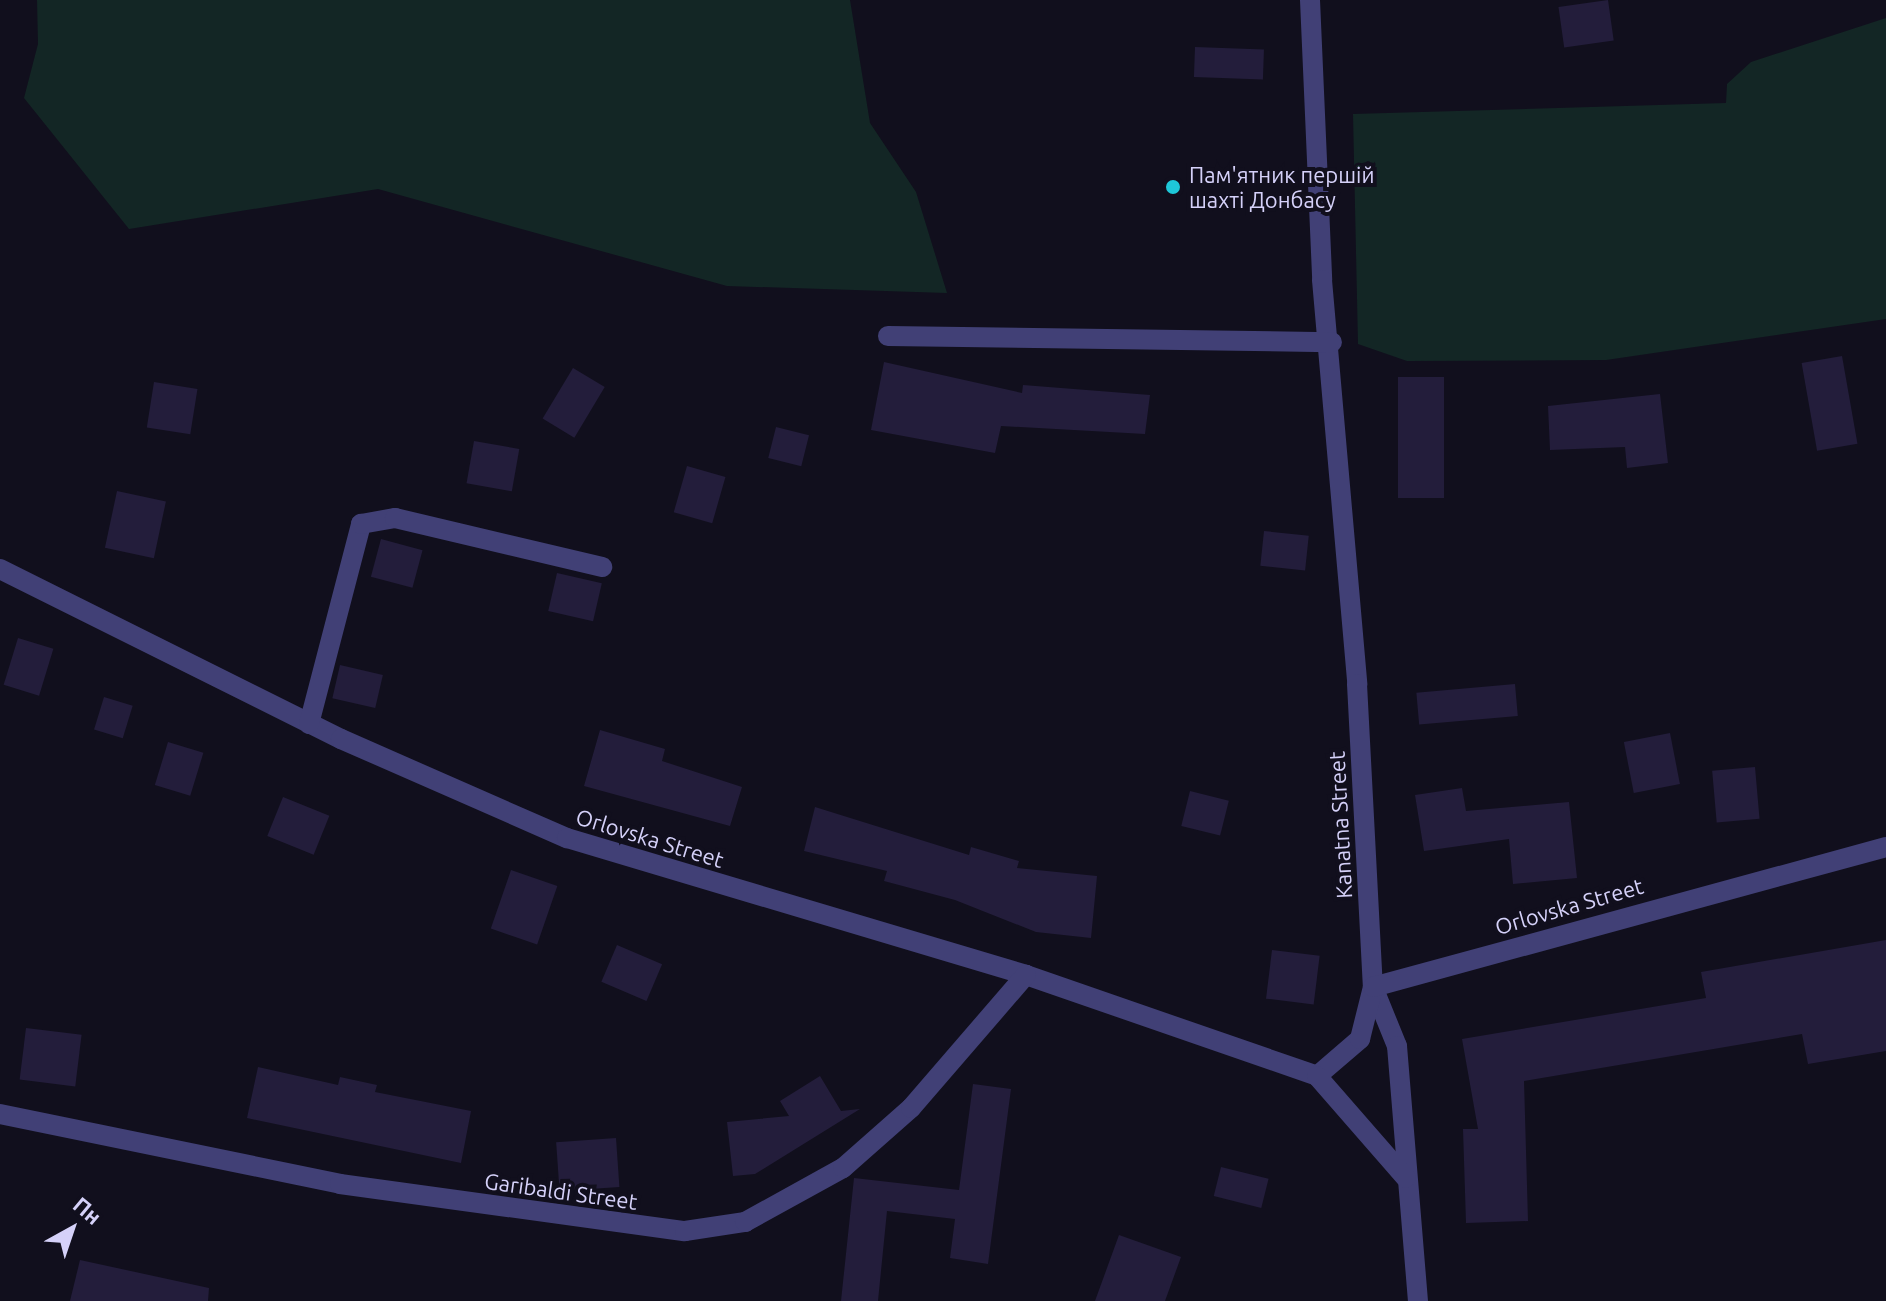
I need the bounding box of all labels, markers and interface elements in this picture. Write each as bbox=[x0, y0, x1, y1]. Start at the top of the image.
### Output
place label: Пам'ятник першій шахті Донбасу bbox=[1189, 161, 1374, 212]
marker: Пам'ятник першій шахті Донбасу bbox=[1164, 178, 1182, 196]
street label: Kanatna Street bbox=[1323, 751, 1357, 899]
street label: Orlovska Street bbox=[573, 803, 727, 873]
street label: Orlovska Street bbox=[1492, 872, 1646, 940]
street label: Garibaldi Street bbox=[483, 1167, 639, 1215]
north arrow bbox=[32, 1189, 112, 1269]
text: Пн bbox=[69, 1191, 107, 1229]

